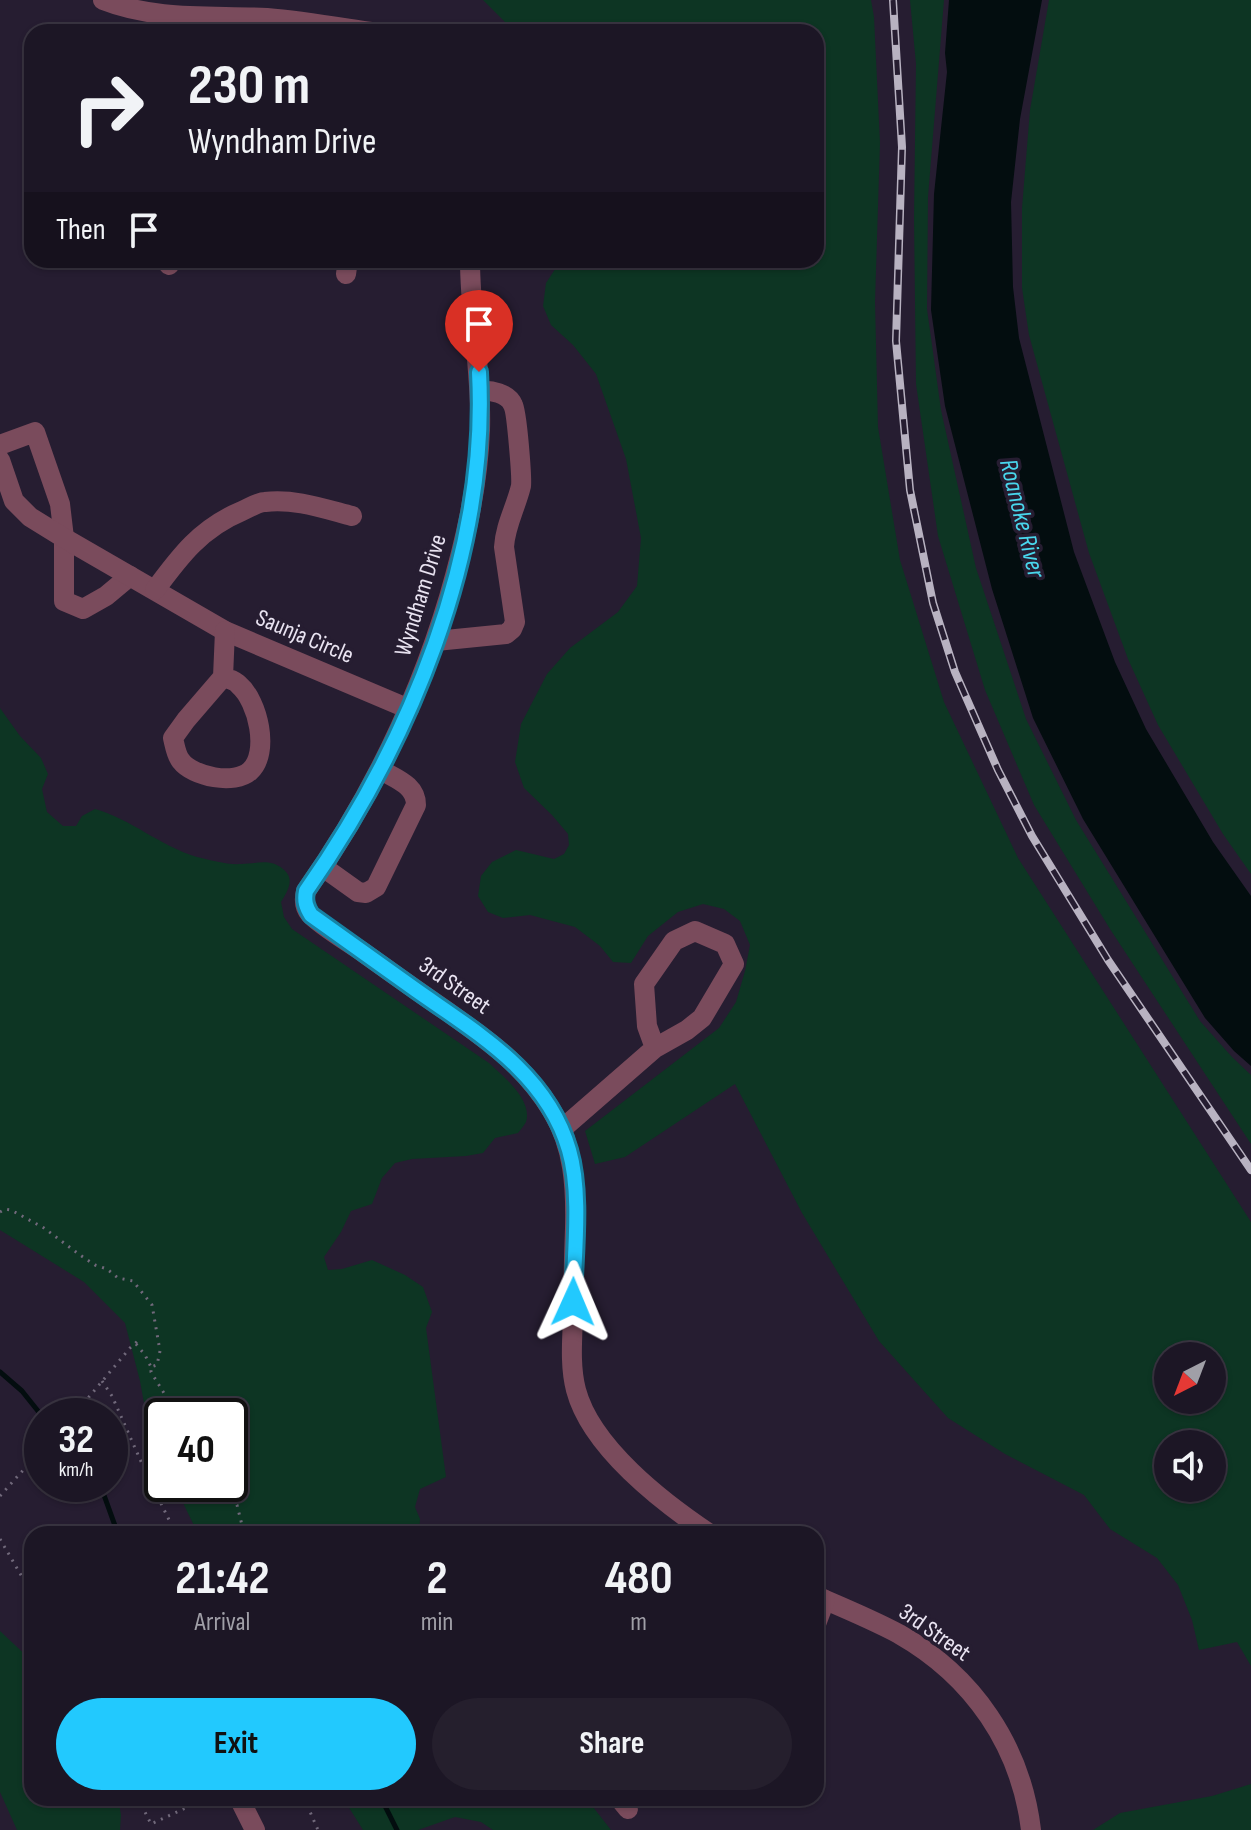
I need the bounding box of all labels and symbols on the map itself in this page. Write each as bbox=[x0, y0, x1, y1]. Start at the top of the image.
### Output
pin bbox=[445, 290, 513, 372]
water label: Roanoke River bbox=[992, 456, 1052, 582]
street label: Wyndham Drive bbox=[388, 531, 453, 659]
street label: Saunja Circle bbox=[252, 603, 358, 670]
street label: 3rd Street bbox=[413, 950, 496, 1021]
position arrow bbox=[531, 1260, 615, 1344]
north arrow bbox=[1154, 1342, 1226, 1414]
speed limit sign: 40 bbox=[144, 1398, 248, 1502]
street label: 3rd Street bbox=[893, 1597, 976, 1668]

